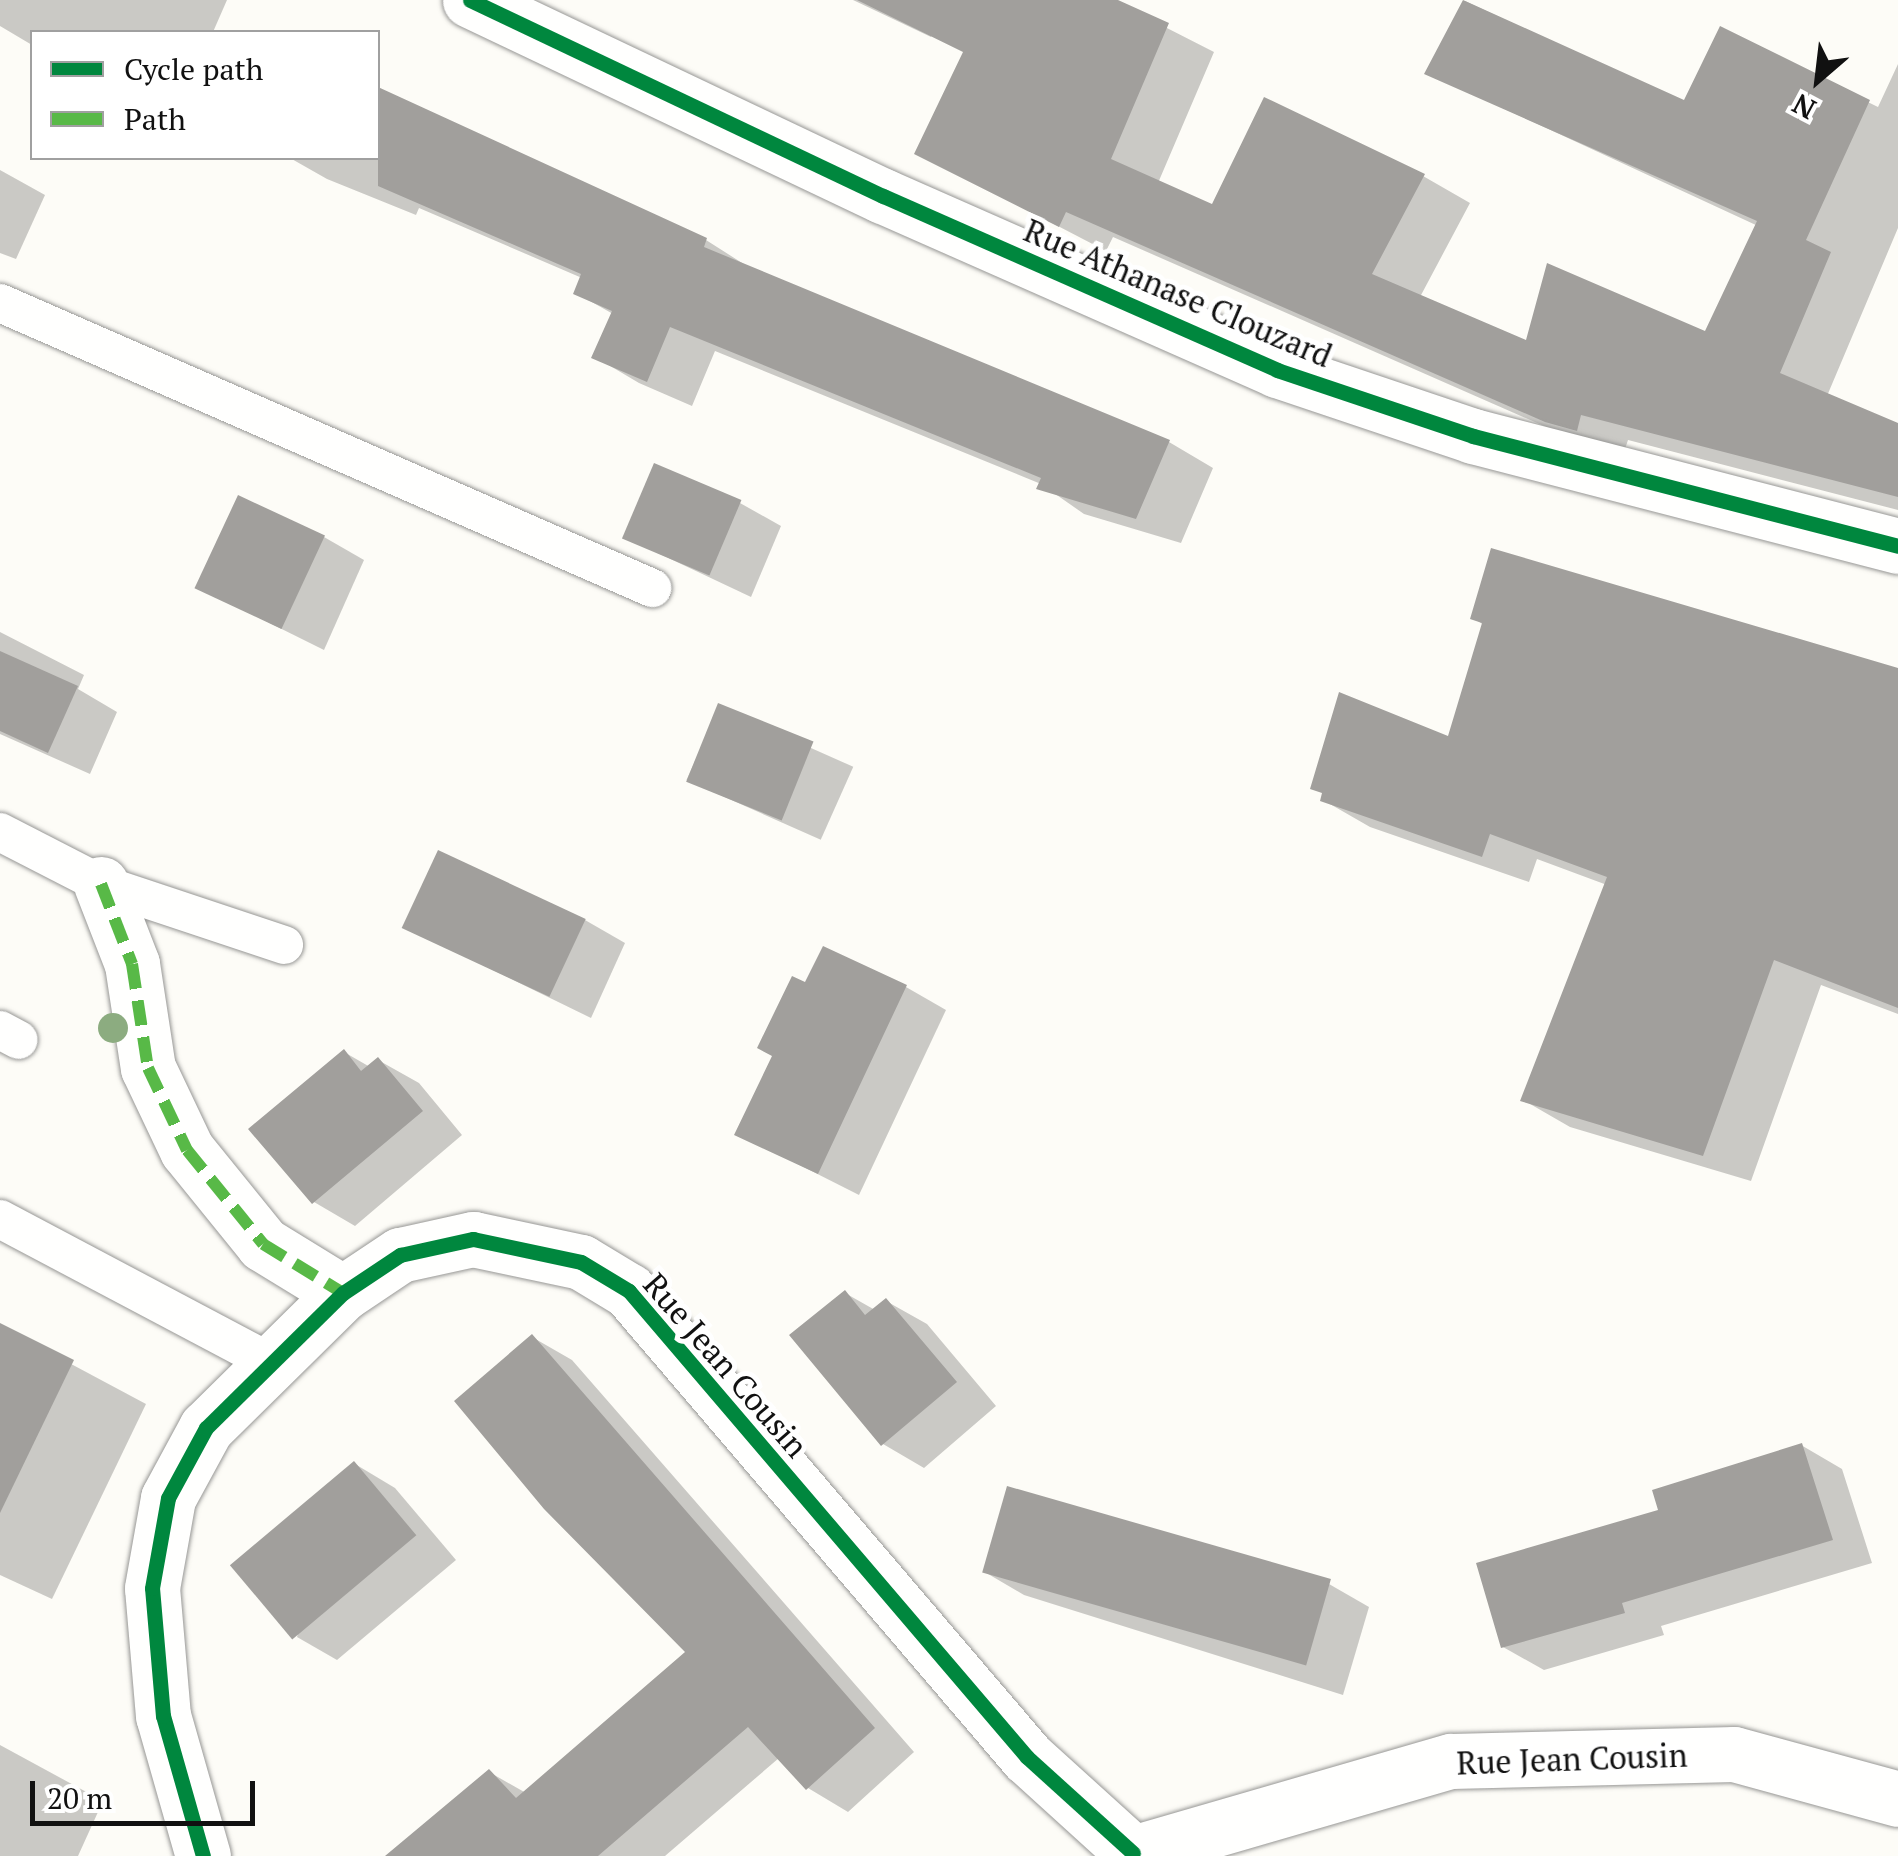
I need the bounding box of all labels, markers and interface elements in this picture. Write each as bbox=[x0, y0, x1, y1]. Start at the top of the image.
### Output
legend bbox=[30, 30, 380, 160]
north arrow bbox=[1768, 30, 1868, 130]
text: Cycle path bbox=[124, 49, 263, 89]
text: N bbox=[1786, 86, 1822, 128]
text: Path bbox=[124, 99, 186, 139]
street label: Rue Athanase Clouzard bbox=[1018, 211, 1338, 375]
street label: Rue Jean Cousin bbox=[636, 1265, 816, 1465]
street label: Rue Jean Cousin bbox=[1456, 1736, 1688, 1782]
scale bar bbox=[35, 1761, 260, 1823]
text: 20 m bbox=[47, 1778, 112, 1818]

